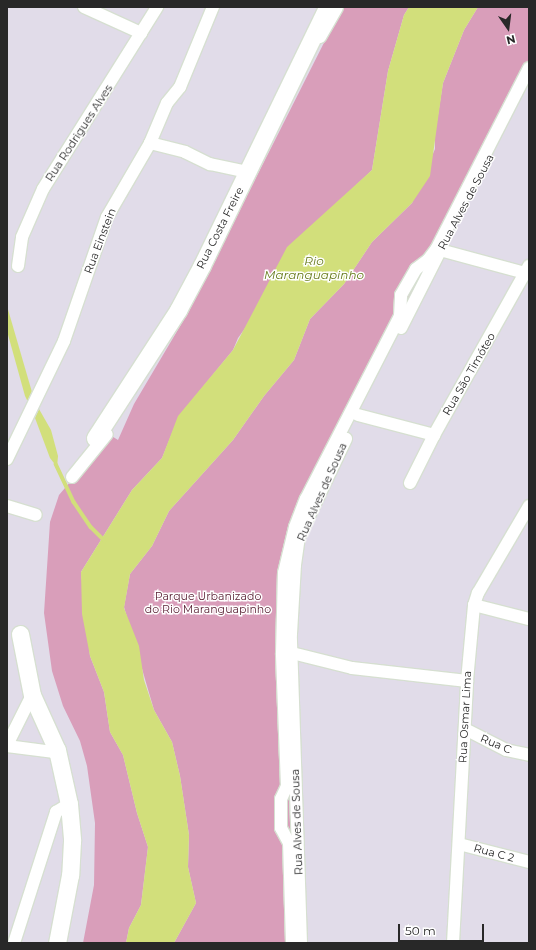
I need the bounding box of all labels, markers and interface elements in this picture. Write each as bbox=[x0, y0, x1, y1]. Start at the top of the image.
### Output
north arrow bbox=[488, 8, 528, 48]
text: N bbox=[505, 32, 517, 48]
street label: Rua Rodrigues Alves bbox=[43, 82, 115, 184]
street label: Rua Alves de Sousa bbox=[435, 152, 497, 252]
street label: Rua Costa Freire bbox=[194, 185, 246, 271]
street label: Rua Einstein bbox=[81, 206, 119, 276]
water label: Rio Maranguapinho bbox=[264, 254, 364, 282]
street label: Rua São Timóteo bbox=[440, 330, 498, 418]
street label: Rua Alves de Sousa bbox=[294, 441, 350, 543]
park label: Parque Urbanizado do Rio Maranguapinho bbox=[145, 590, 271, 616]
street label: Rua Osmar Lima bbox=[456, 671, 474, 763]
street label: Rua C bbox=[478, 732, 514, 756]
street label: Rua Alves de Sousa bbox=[289, 769, 305, 875]
street label: Rua C 2 bbox=[472, 841, 516, 865]
scale bar bbox=[400, 916, 486, 942]
text: 50 m bbox=[405, 923, 436, 938]

